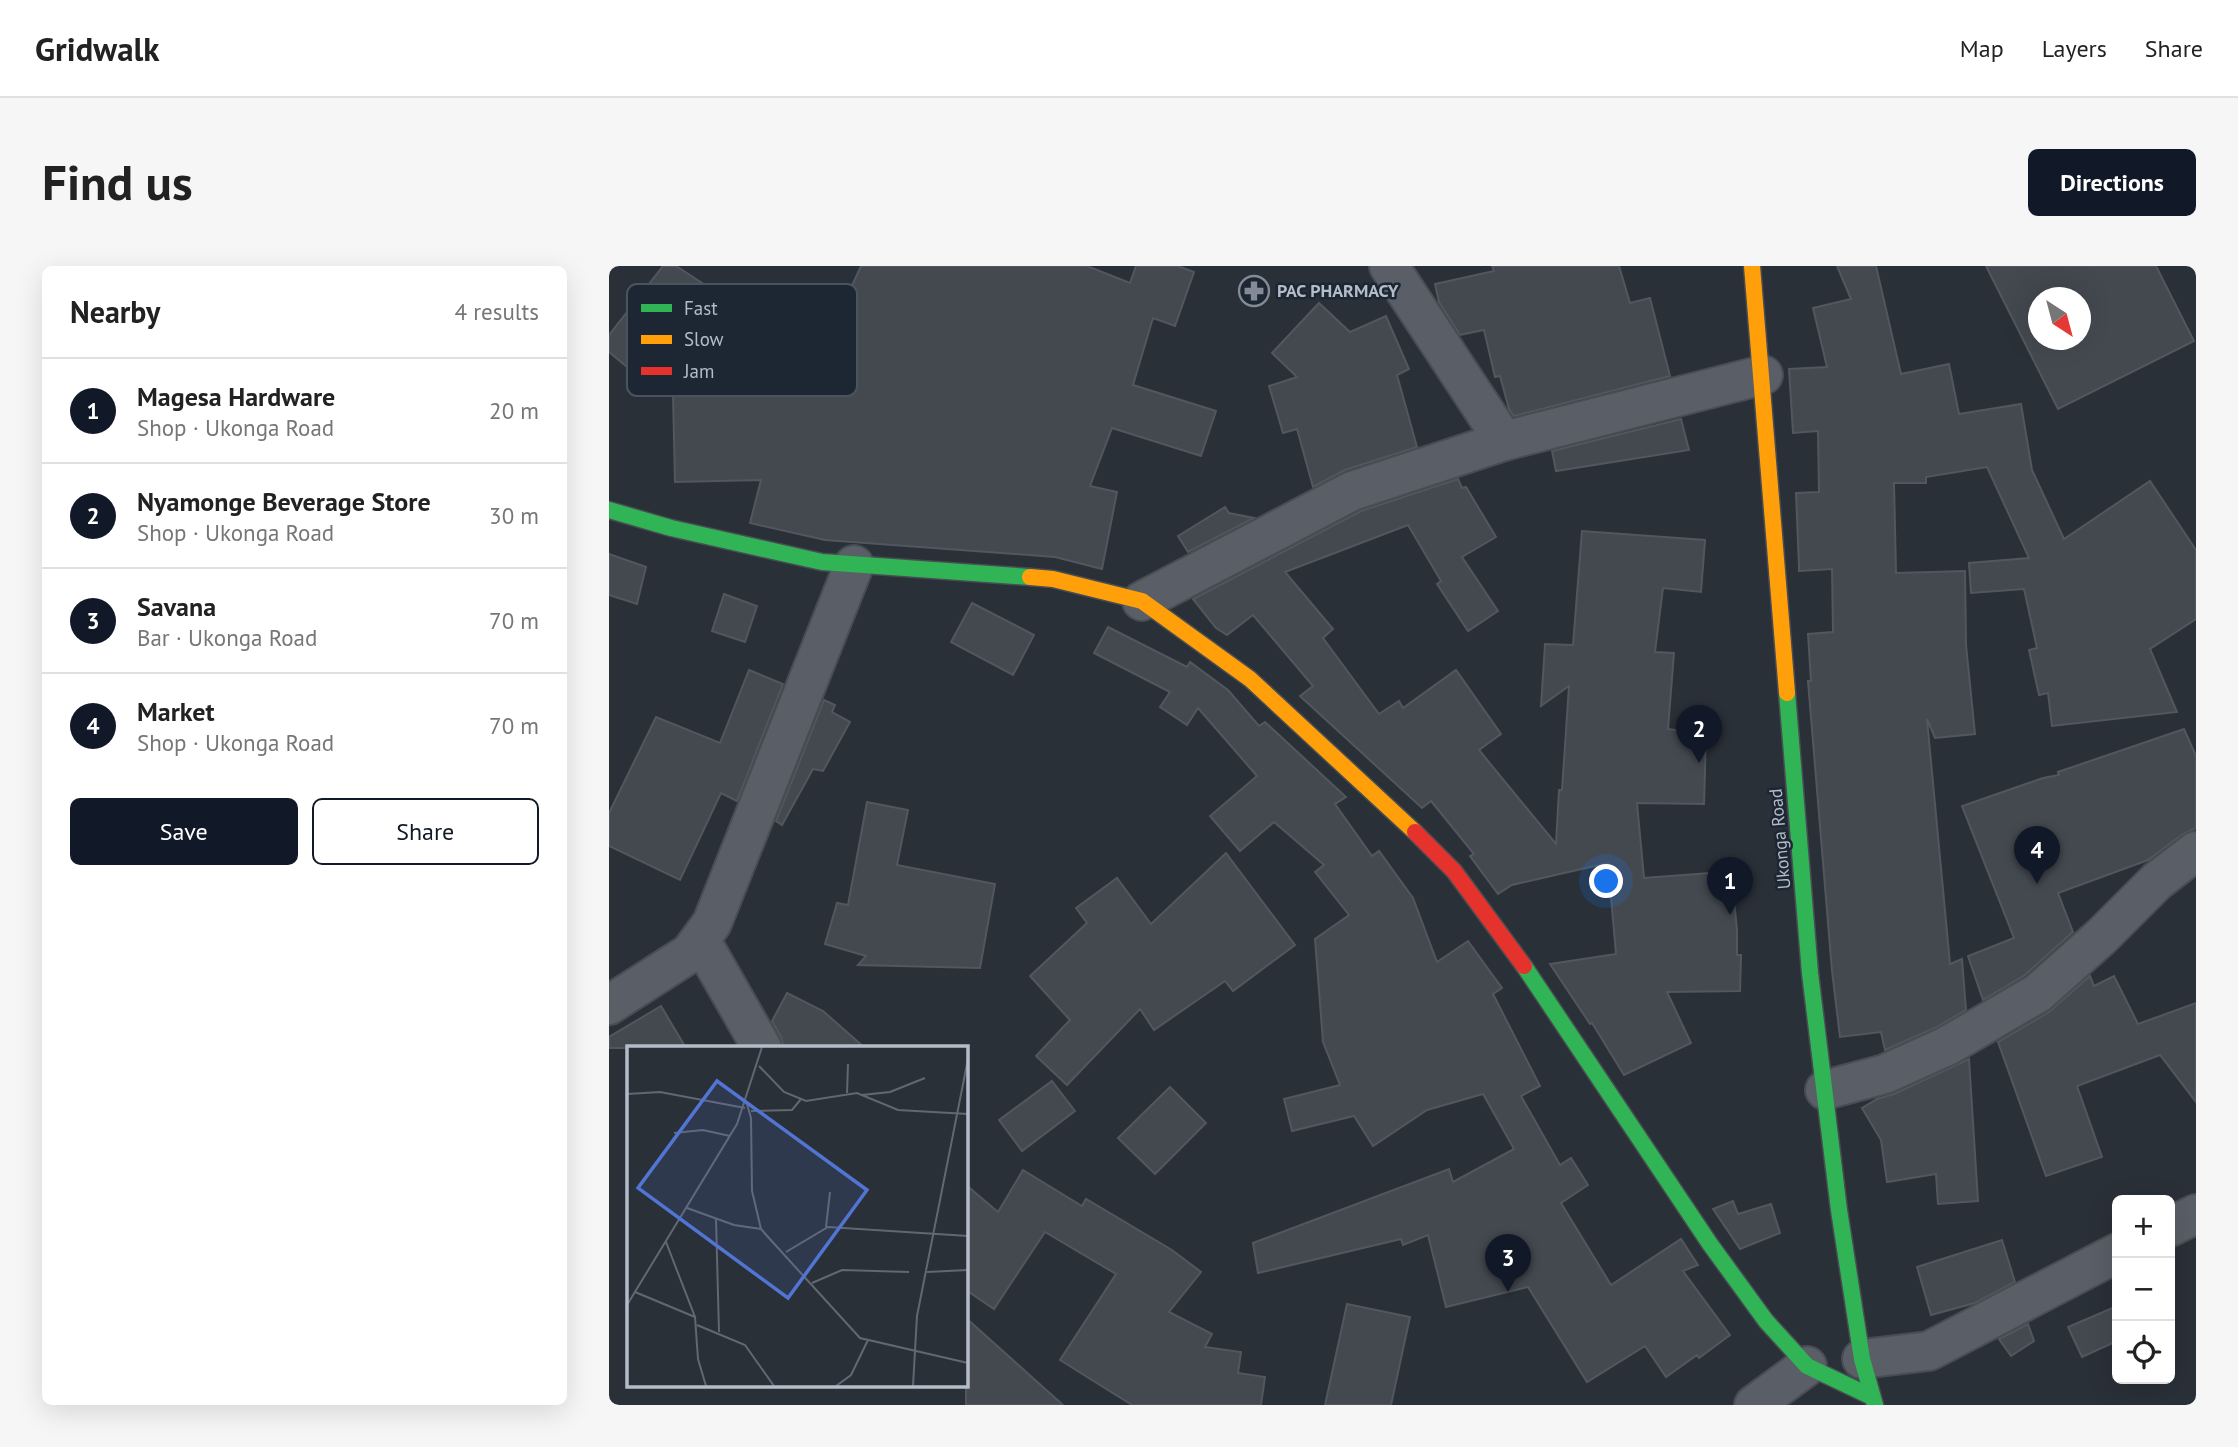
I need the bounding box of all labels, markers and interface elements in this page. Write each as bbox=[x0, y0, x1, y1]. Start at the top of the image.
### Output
text: Gridwalk bbox=[35, 27, 159, 70]
text: Map bbox=[1960, 33, 2004, 64]
text: Layers bbox=[2042, 33, 2107, 64]
text: Share bbox=[2145, 33, 2203, 64]
button: Directions bbox=[2028, 149, 2196, 216]
text: Find us bbox=[42, 150, 193, 214]
pharmacy icon: PAC PHARMACY bbox=[1237, 274, 1271, 308]
place label: PAC PHARMACY bbox=[1277, 279, 1399, 302]
legend bbox=[627, 284, 857, 396]
north arrow bbox=[2028, 287, 2091, 350]
text: Nearby bbox=[70, 292, 160, 331]
text: Fast bbox=[684, 296, 718, 320]
text: 4 results bbox=[455, 297, 539, 326]
text: Slow bbox=[684, 327, 724, 351]
text: Jam bbox=[683, 359, 714, 383]
text: Magesa Hardware bbox=[137, 380, 335, 413]
text: 1 bbox=[86, 396, 100, 425]
text: 20 m bbox=[489, 396, 539, 425]
text: Shop · Ukonga Road bbox=[137, 413, 334, 442]
text: Nyamonge Beverage Store bbox=[137, 485, 431, 518]
text: 2 bbox=[86, 501, 100, 530]
text: 30 m bbox=[489, 501, 539, 530]
text: Shop · Ukonga Road bbox=[137, 518, 334, 547]
text: Savana bbox=[137, 590, 216, 623]
text: 3 bbox=[86, 606, 100, 635]
text: 70 m bbox=[489, 606, 539, 635]
text: Bar · Ukonga Road bbox=[137, 623, 317, 652]
text: Market bbox=[137, 695, 215, 728]
pin: 2 bbox=[1676, 705, 1722, 763]
text: 4 bbox=[86, 711, 100, 740]
text: 70 m bbox=[489, 711, 539, 740]
text: Shop · Ukonga Road bbox=[137, 728, 334, 757]
street label: Ukonga Road bbox=[1764, 788, 1795, 890]
button: Save bbox=[70, 798, 298, 865]
button: Share bbox=[312, 798, 539, 865]
pin: 4 bbox=[2014, 826, 2060, 884]
pin: 1 bbox=[1707, 857, 1753, 915]
your location bbox=[1589, 864, 1623, 898]
inset map bbox=[627, 1046, 968, 1388]
map controls bbox=[2112, 1195, 2175, 1384]
button: + bbox=[2112, 1195, 2175, 1258]
pin: 3 bbox=[1485, 1234, 1531, 1292]
button: − bbox=[2112, 1258, 2175, 1321]
button: locate bbox=[2112, 1321, 2175, 1384]

